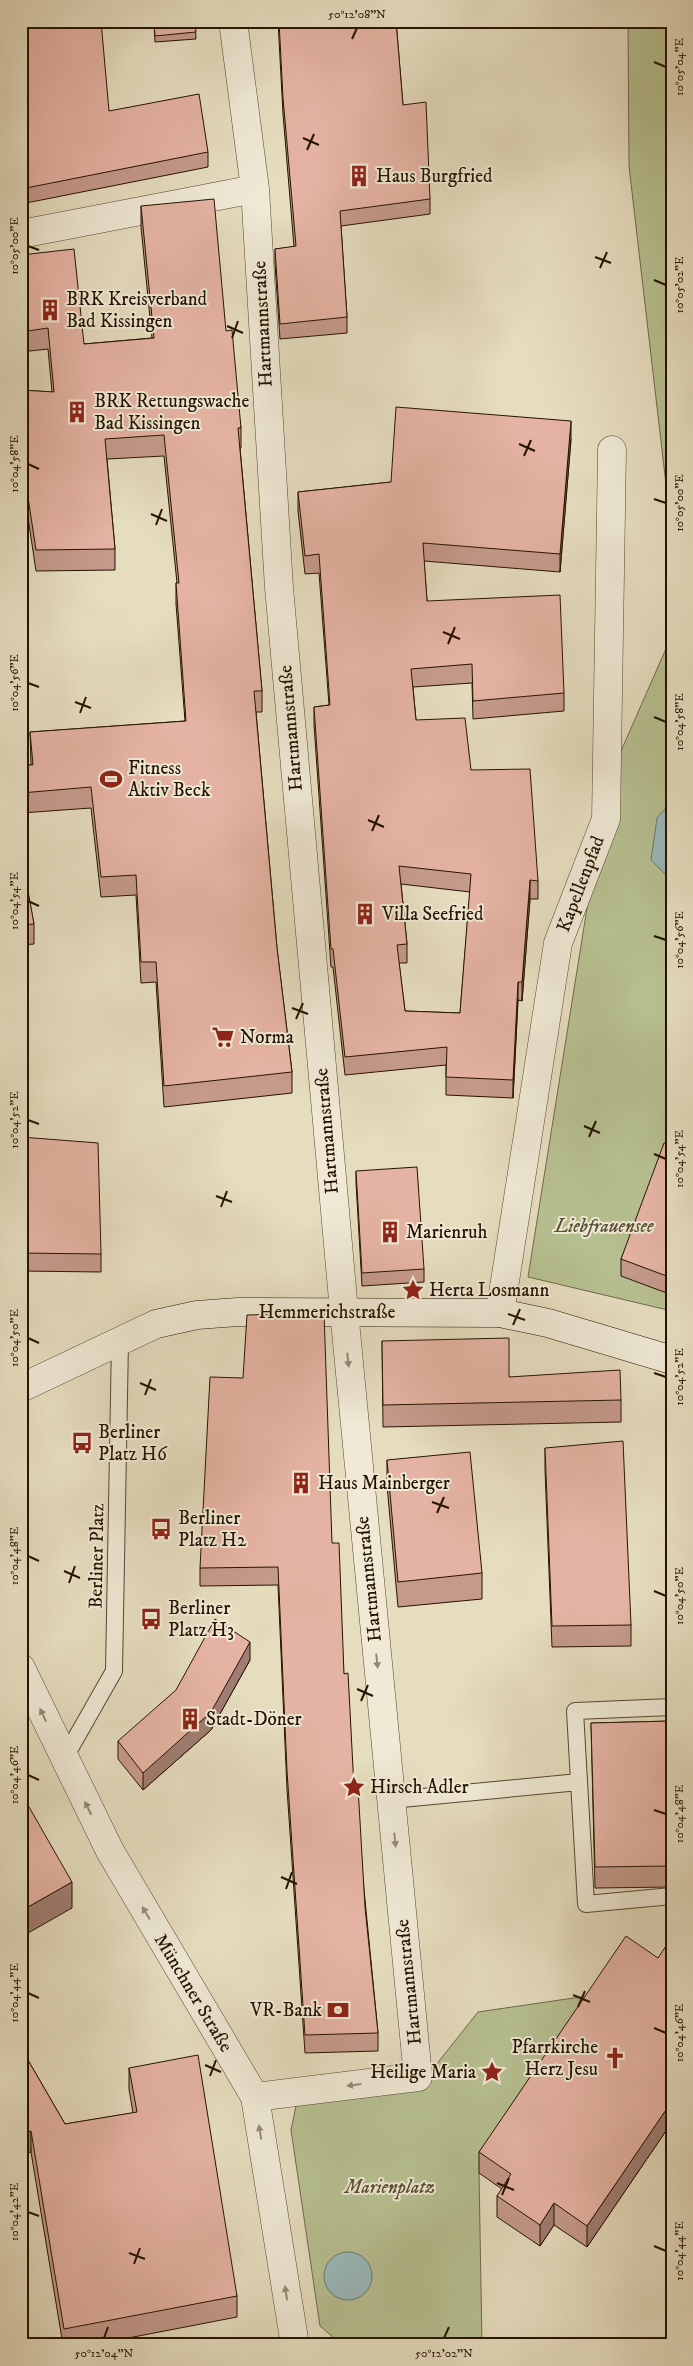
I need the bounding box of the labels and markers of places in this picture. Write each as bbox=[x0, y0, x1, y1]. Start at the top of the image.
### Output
building icon: Haus Burgfried bbox=[346, 163, 372, 189]
place label: Haus Burgfried bbox=[376, 165, 493, 188]
place label: BRK Kreisverband Bad Kissingen bbox=[66, 288, 208, 333]
building icon: BRK Kreisverband Bad Kissingen bbox=[37, 297, 63, 323]
place label: BRK Rettungswache Bad Kissingen bbox=[94, 390, 250, 435]
building icon: BRK Rettungswache Bad Kissingen bbox=[64, 399, 90, 425]
place label: Fitness Aktiv Beck bbox=[128, 757, 211, 802]
sports icon: Fitness Aktiv Beck bbox=[98, 766, 124, 792]
building icon: Villa Seefried bbox=[352, 901, 378, 927]
place label: Villa Seefried bbox=[381, 903, 484, 926]
supermarket icon: Norma bbox=[210, 1024, 236, 1050]
place label: Norma bbox=[240, 1026, 294, 1049]
building icon: Marienruh bbox=[377, 1219, 403, 1245]
place label: Marienruh bbox=[406, 1221, 487, 1244]
place icon: Herta Losmann bbox=[400, 1277, 426, 1303]
place label: Herta Losmann bbox=[429, 1279, 549, 1302]
place label: Berliner Platz H6 bbox=[98, 1421, 168, 1466]
bus stop icon: Berliner Platz H6 bbox=[69, 1430, 95, 1456]
building icon: Haus Mainberger bbox=[288, 1470, 314, 1496]
place label: Haus Mainberger bbox=[318, 1472, 450, 1495]
place label: Berliner Platz H2 bbox=[178, 1507, 247, 1552]
bus stop icon: Berliner Platz H2 bbox=[148, 1516, 174, 1542]
place label: Berliner Platz H3 bbox=[168, 1597, 234, 1642]
bus stop icon: Berliner Platz H3 bbox=[138, 1606, 164, 1632]
building icon: Stadt-Döner bbox=[177, 1706, 203, 1732]
place label: Stadt-Döner bbox=[206, 1708, 302, 1731]
place icon: Hirsch Adler bbox=[341, 1774, 367, 1800]
place label: Hirsch Adler bbox=[370, 1776, 469, 1799]
bank icon: VR-Bank bbox=[325, 1997, 351, 2023]
place label: VR-Bank bbox=[249, 1999, 323, 2022]
place label: Pfarrkirche Herz Jesu bbox=[512, 2036, 598, 2081]
church icon: Pfarrkirche Herz Jesu bbox=[602, 2045, 628, 2071]
place icon: Heilige Maria bbox=[479, 2059, 505, 2085]
place label: Heilige Maria bbox=[370, 2061, 476, 2084]

